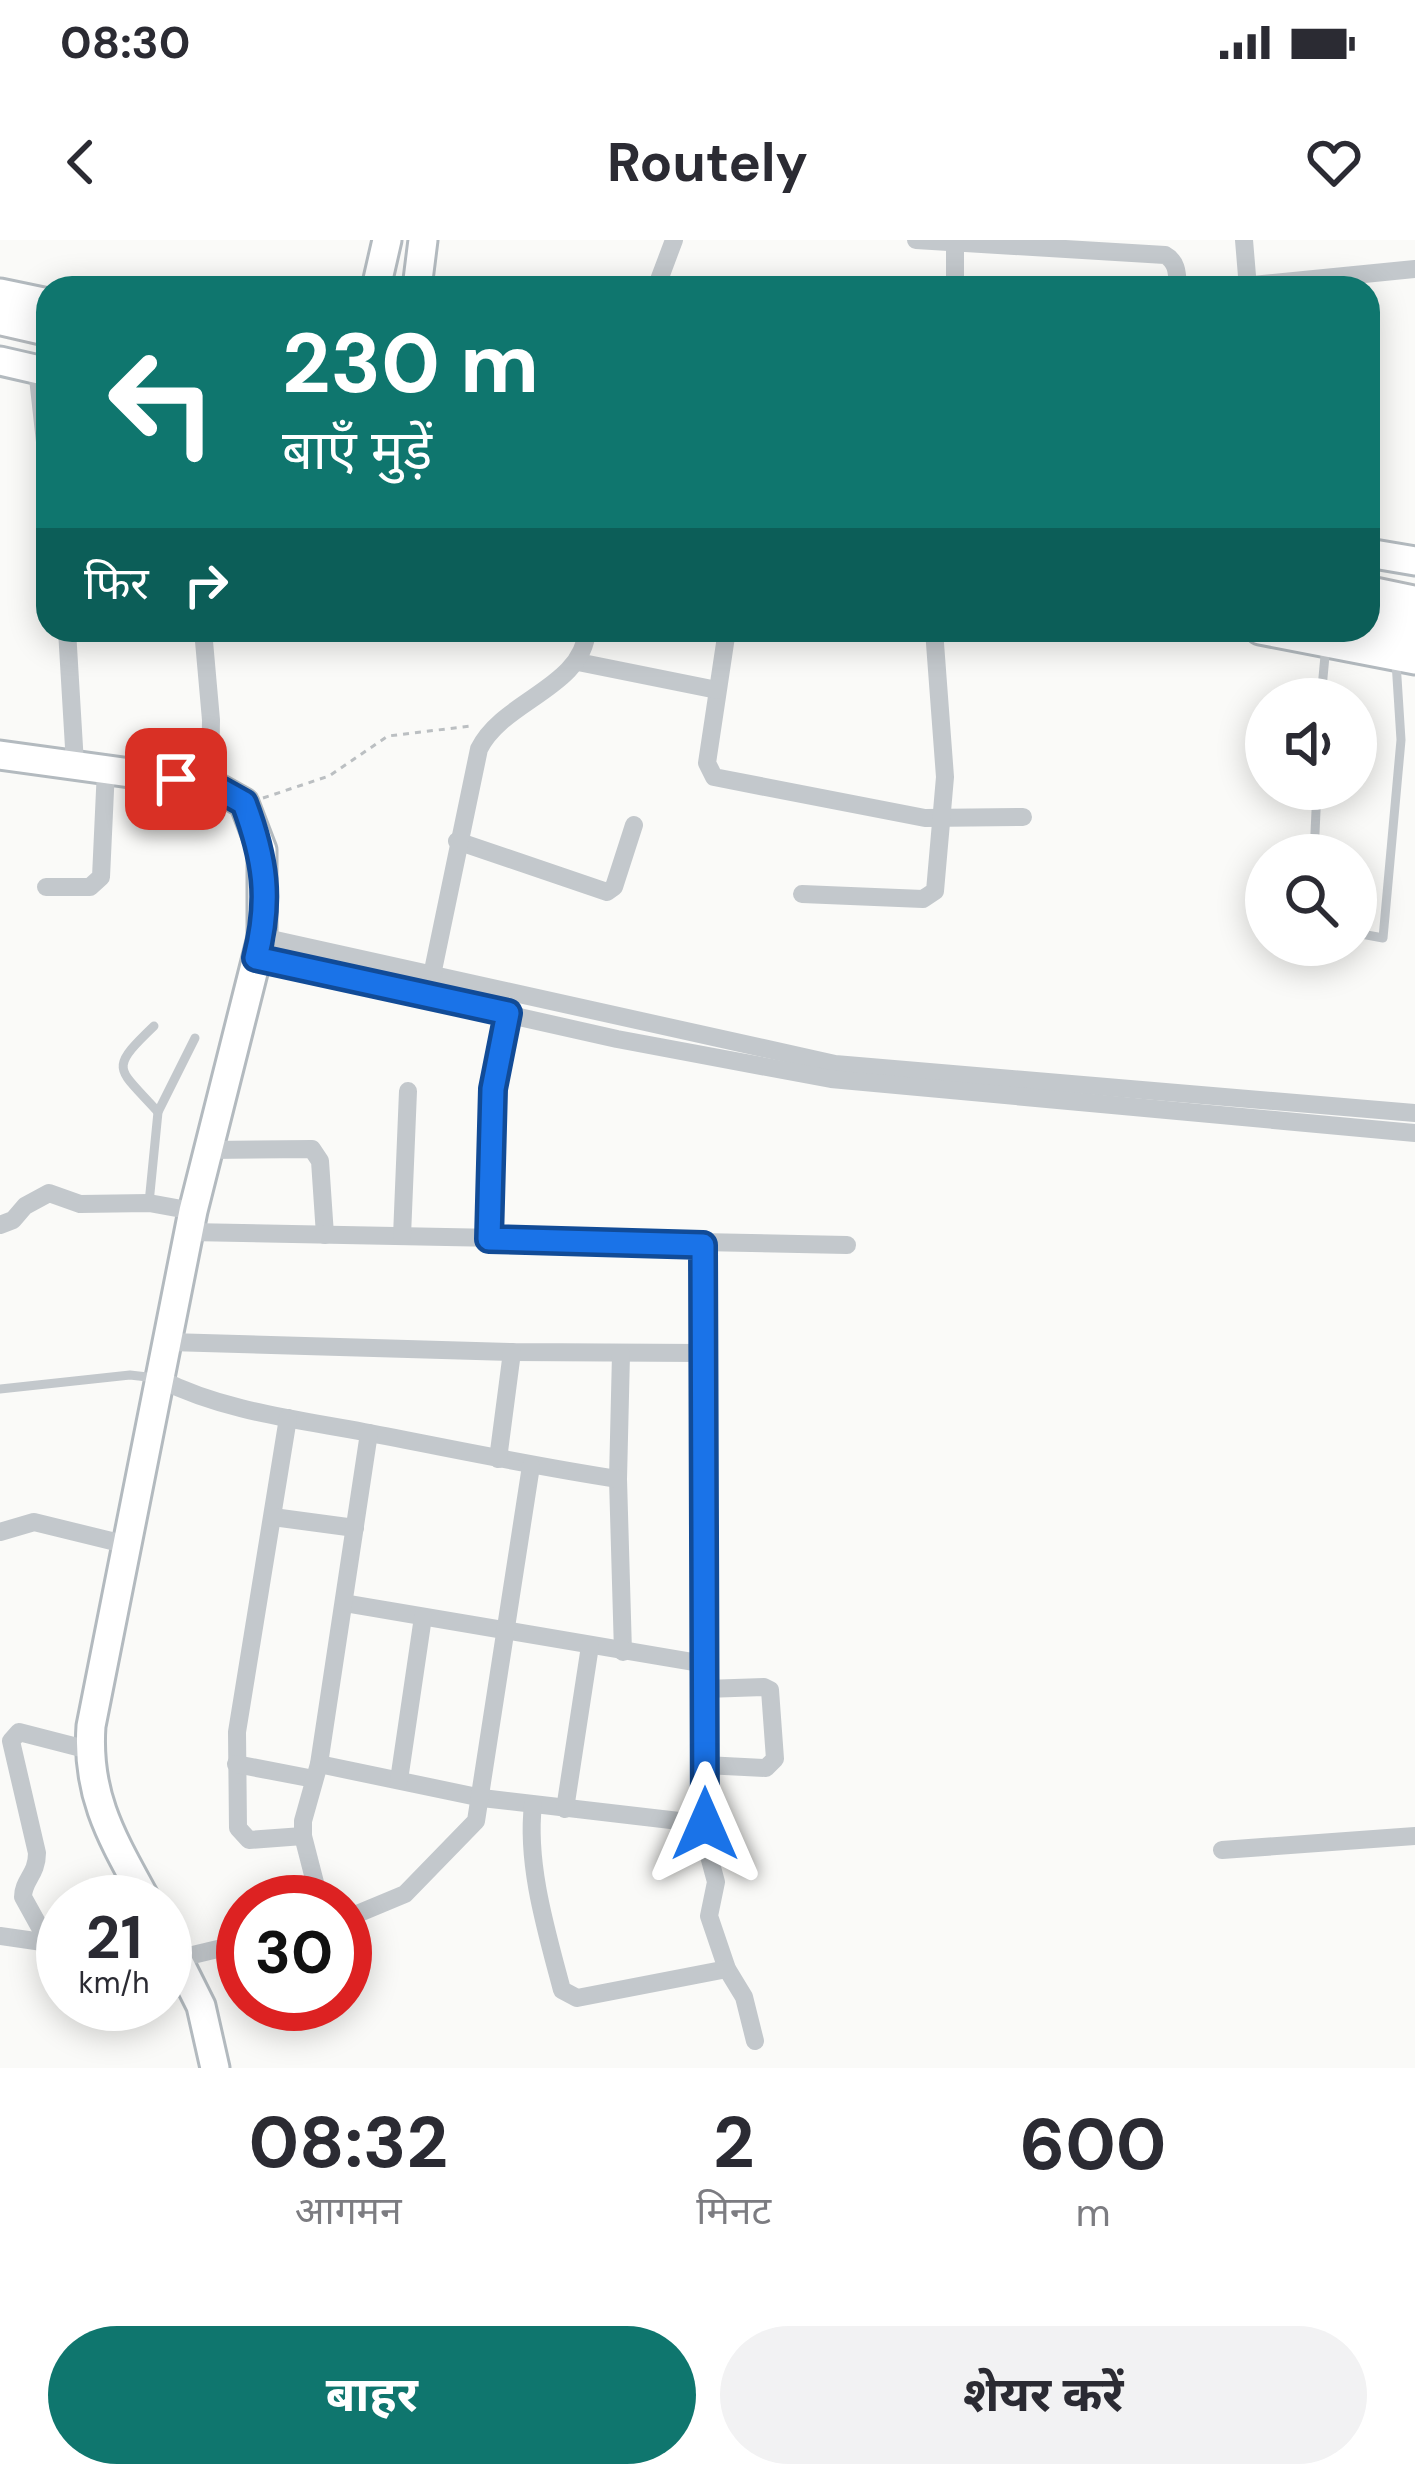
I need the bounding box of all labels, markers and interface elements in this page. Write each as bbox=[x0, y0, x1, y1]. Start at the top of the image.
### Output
text: 08:30 bbox=[60, 13, 190, 72]
text: Routely bbox=[607, 127, 808, 198]
icon: back bbox=[48, 129, 114, 195]
icon: heart bbox=[1301, 129, 1367, 195]
text: 230 m bbox=[282, 309, 539, 418]
icon: left bbox=[84, 324, 240, 480]
text: बाएँ मुड़ें bbox=[282, 415, 432, 486]
icon: right bbox=[173, 552, 239, 618]
text: फिर bbox=[84, 554, 149, 613]
map controls bbox=[1245, 678, 1377, 966]
button: sound bbox=[1245, 678, 1377, 810]
pin bbox=[125, 728, 227, 830]
icon: arrive bbox=[143, 746, 209, 812]
button: search bbox=[1245, 834, 1377, 966]
position arrow bbox=[642, 1761, 768, 1887]
speed limit sign: 30 bbox=[216, 1875, 372, 2031]
text: 21 bbox=[86, 1898, 142, 1977]
text: km/h bbox=[79, 1963, 149, 2002]
text: 08:32 bbox=[248, 2096, 448, 2189]
text: 2 bbox=[713, 2096, 755, 2189]
text: 600 bbox=[1020, 2098, 1167, 2191]
text: आगमन bbox=[295, 2185, 402, 2236]
text: मिनट bbox=[696, 2185, 771, 2236]
text: m bbox=[1076, 2187, 1110, 2238]
button: बाहर bbox=[48, 2326, 696, 2464]
button: शेयर करें bbox=[720, 2326, 1367, 2464]

